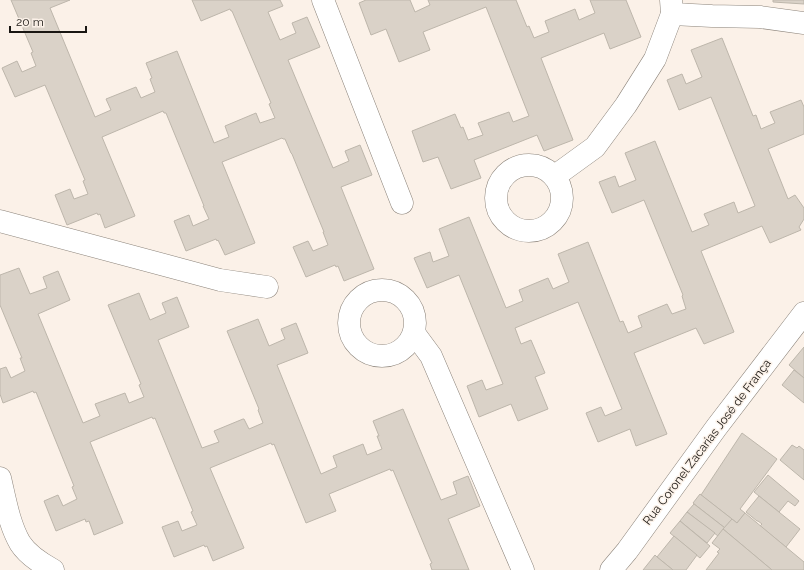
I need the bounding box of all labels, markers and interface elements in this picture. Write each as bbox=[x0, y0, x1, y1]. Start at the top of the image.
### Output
scale bar bbox=[10, 8, 86, 34]
text: 20 m bbox=[16, 15, 44, 29]
street label: Rua Coronel Zacarias José de França bbox=[640, 356, 774, 528]

